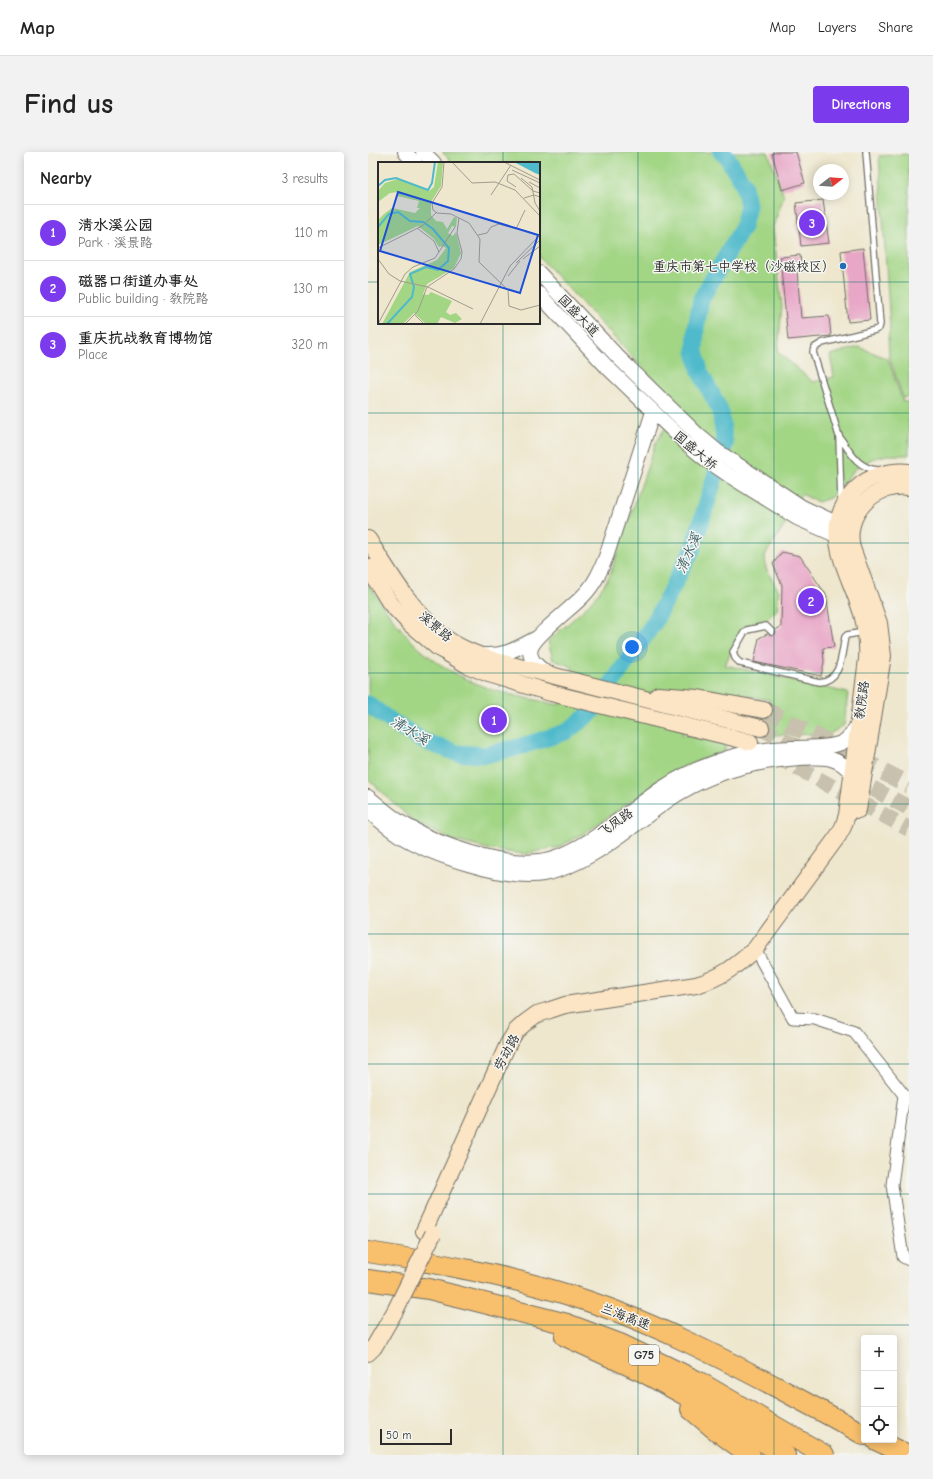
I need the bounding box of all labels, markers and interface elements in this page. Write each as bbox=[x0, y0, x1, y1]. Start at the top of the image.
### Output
text: Map bbox=[20, 17, 55, 39]
text: Map bbox=[769, 19, 796, 36]
text: Layers bbox=[818, 19, 856, 36]
text: Share bbox=[878, 19, 913, 36]
button: Directions bbox=[813, 86, 909, 123]
text: Find us bbox=[24, 88, 113, 120]
inset map bbox=[378, 162, 540, 324]
north arrow bbox=[813, 164, 849, 200]
text: Nearby bbox=[40, 169, 91, 188]
text: 3 results bbox=[282, 171, 328, 186]
pin: 3 bbox=[799, 208, 825, 238]
text: 清水溪公园 bbox=[78, 216, 153, 234]
text: 1 bbox=[50, 225, 56, 240]
text: 110 m bbox=[295, 225, 328, 240]
text: Park · 溪景路 bbox=[78, 235, 153, 250]
place label: 重庆市第七中学校（沙磁校区） bbox=[653, 259, 835, 274]
marker: 重庆市第七中学校（沙磁校区） bbox=[838, 261, 848, 271]
text: 磁器口街道办事处 bbox=[78, 272, 198, 290]
text: 2 bbox=[50, 281, 56, 296]
text: 130 m bbox=[293, 281, 328, 296]
text: Public building · 教院路 bbox=[78, 291, 209, 306]
street label: 国盛大道 bbox=[555, 291, 602, 339]
text: 重庆抗战教育博物馆 bbox=[78, 329, 213, 347]
text: 3 bbox=[50, 337, 56, 352]
text: 320 m bbox=[292, 337, 328, 352]
text: Place bbox=[78, 347, 108, 362]
street label: 国盛大桥 bbox=[671, 428, 720, 473]
water label: 清水溪 bbox=[672, 530, 705, 576]
pin: 2 bbox=[798, 586, 824, 616]
street label: 溪景路 bbox=[416, 608, 455, 645]
your location bbox=[622, 637, 642, 657]
street label: 教院路 bbox=[851, 680, 872, 720]
pin: 1 bbox=[481, 705, 507, 735]
water label: 清水溪 bbox=[387, 712, 433, 749]
street label: 飞凤路 bbox=[595, 805, 636, 840]
street label: 劳动路 bbox=[491, 1031, 522, 1073]
street label: 兰海高速 bbox=[599, 1300, 653, 1333]
map controls bbox=[861, 1335, 897, 1443]
button: + bbox=[861, 1335, 897, 1371]
road number: G75 bbox=[629, 1345, 659, 1365]
button: − bbox=[861, 1371, 897, 1407]
button: locate bbox=[861, 1407, 897, 1443]
scale bar bbox=[380, 1427, 452, 1446]
text: 50 m bbox=[386, 1429, 411, 1442]

